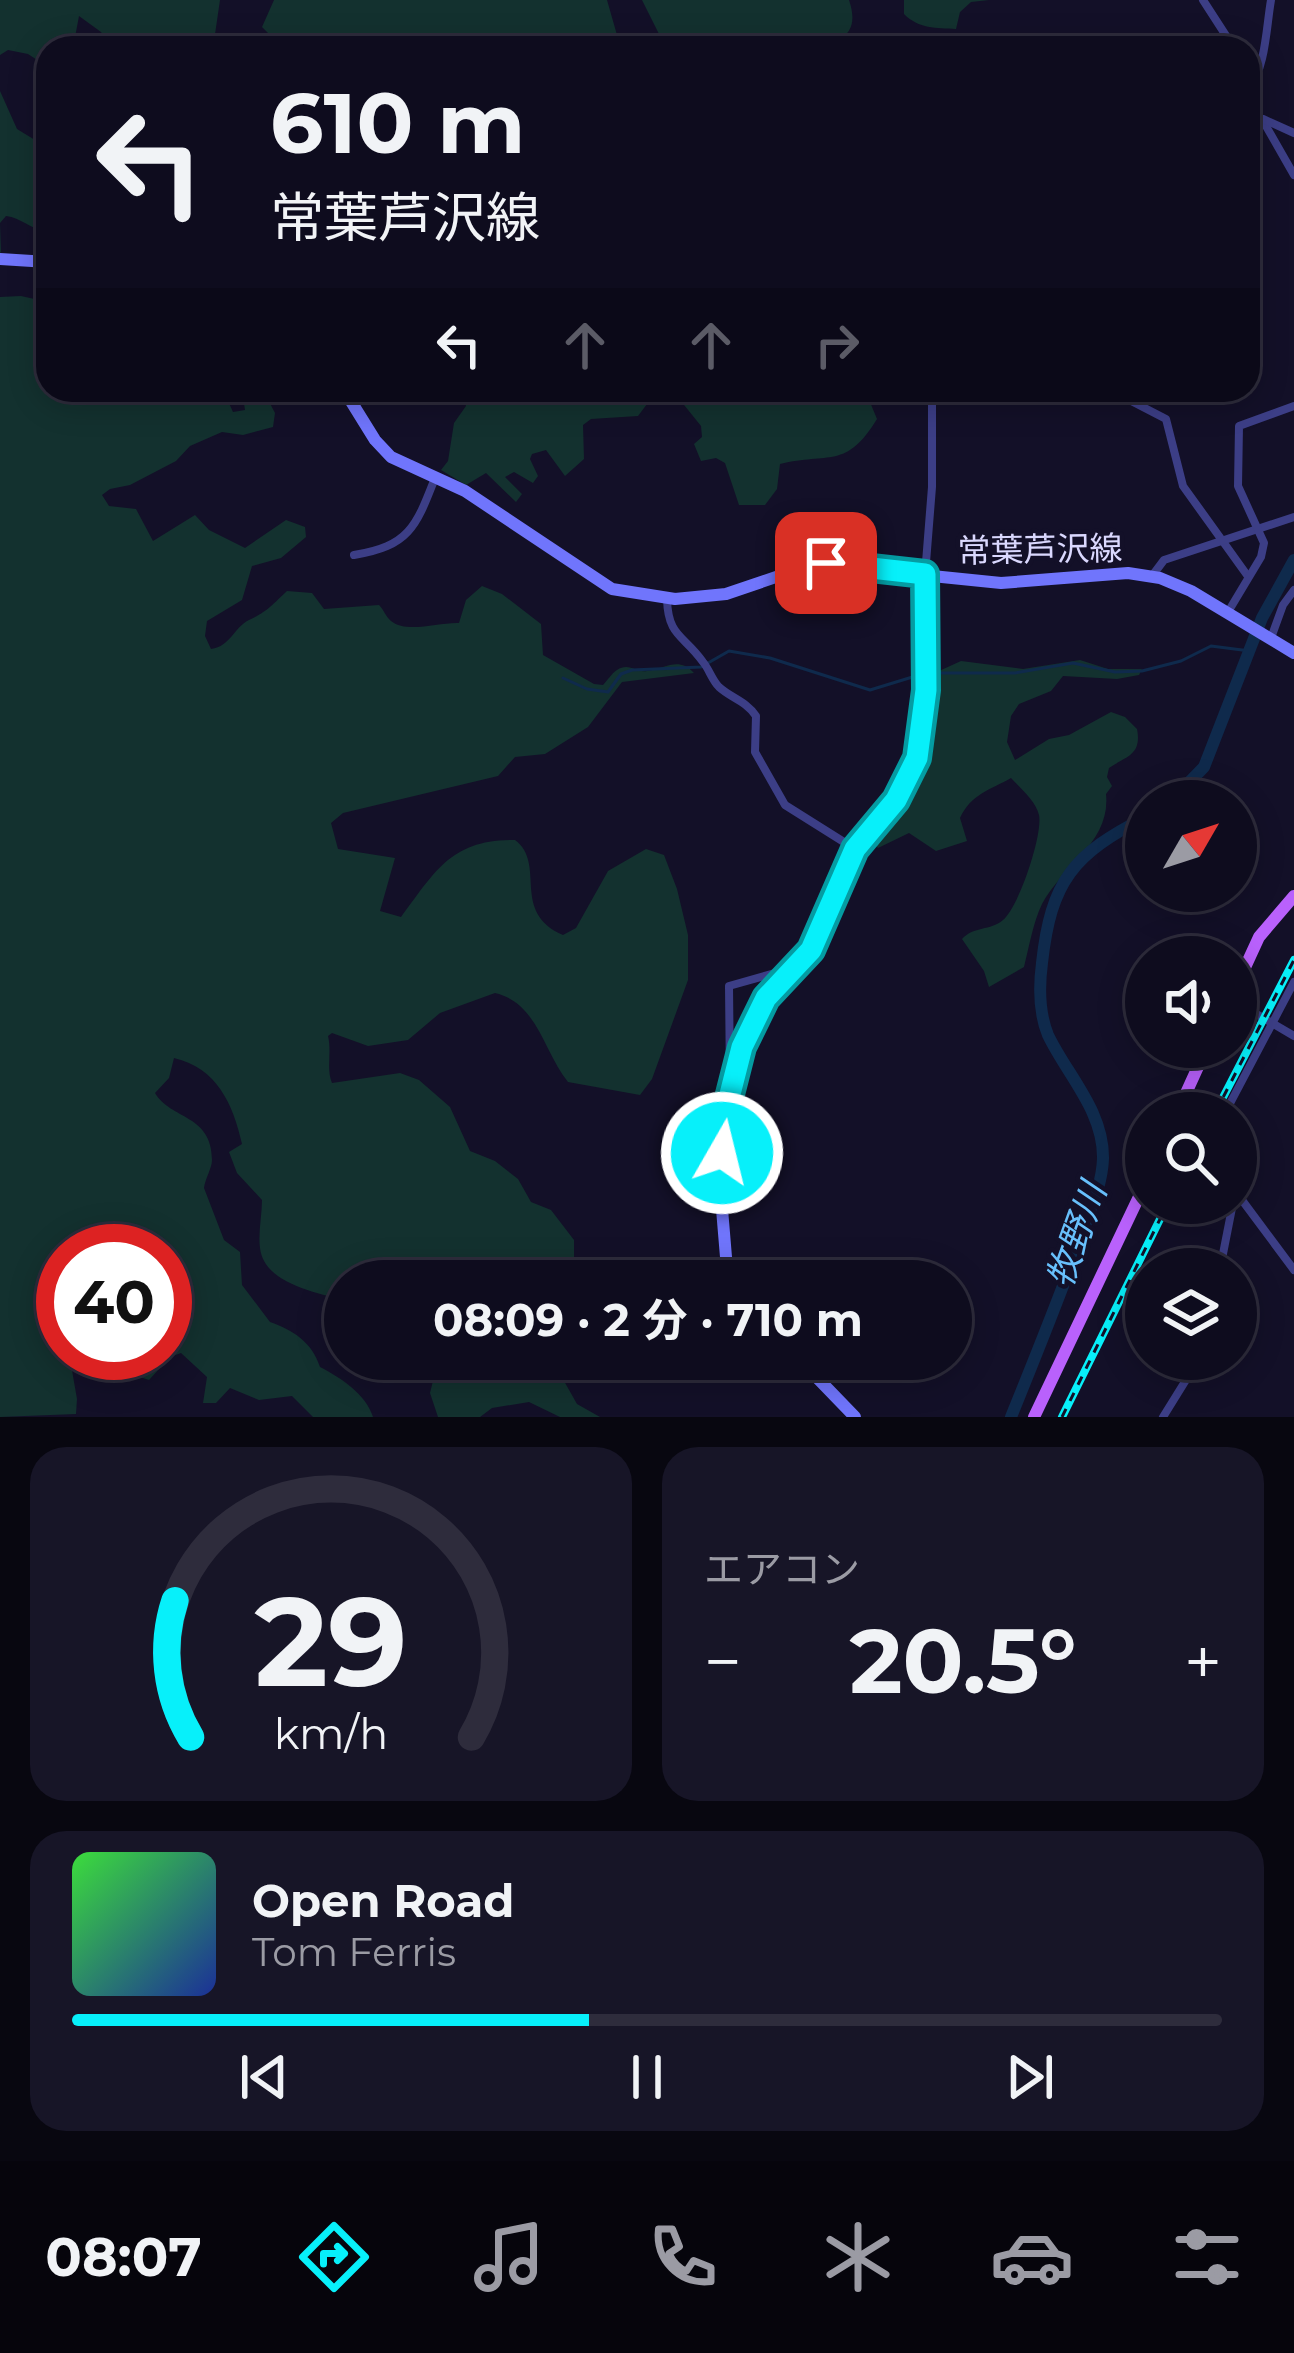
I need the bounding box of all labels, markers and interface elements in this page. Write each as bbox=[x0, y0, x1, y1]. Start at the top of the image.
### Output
text: 610 m bbox=[270, 72, 525, 174]
icon: left bbox=[72, 84, 228, 240]
text: 常葉芦沢線 bbox=[270, 185, 540, 251]
icon: left bbox=[426, 312, 492, 378]
icon: ahead bbox=[552, 312, 618, 378]
icon: ahead bbox=[678, 312, 744, 378]
icon: right bbox=[804, 312, 870, 378]
pin bbox=[775, 512, 877, 614]
street label: 常葉芦沢線 bbox=[957, 528, 1123, 570]
icon: arrive bbox=[793, 530, 859, 596]
north arrow bbox=[1125, 780, 1257, 912]
map controls bbox=[1125, 780, 1257, 1380]
button: sound bbox=[1125, 936, 1257, 1068]
position arrow bbox=[659, 1090, 785, 1216]
button: search bbox=[1125, 1092, 1257, 1224]
water label: 牧野川 bbox=[1037, 1173, 1117, 1293]
speed limit sign: 40 bbox=[36, 1224, 192, 1380]
button: layers bbox=[1125, 1248, 1257, 1380]
text: 08:09 · 2 分 · 710 m bbox=[433, 1292, 863, 1347]
text: エアコン bbox=[704, 1545, 860, 1593]
text: 29 bbox=[254, 1565, 408, 1717]
text: 20.5° bbox=[849, 1606, 1077, 1716]
text: − bbox=[704, 1621, 742, 1702]
text: + bbox=[1184, 1621, 1222, 1702]
text: km/h bbox=[274, 1707, 388, 1760]
text: Open Road bbox=[252, 1873, 514, 1928]
text: Tom Ferris bbox=[252, 1928, 456, 1976]
icon: previous bbox=[231, 2044, 297, 2110]
icon: pause bbox=[614, 2044, 680, 2110]
icon: next bbox=[997, 2044, 1063, 2110]
icon: directions bbox=[292, 2215, 376, 2299]
icon: music bbox=[467, 2215, 551, 2299]
icon: phone bbox=[641, 2215, 725, 2299]
icon: climate bbox=[816, 2215, 900, 2299]
icon: car bbox=[990, 2215, 1074, 2299]
icon: filters bbox=[1165, 2215, 1249, 2299]
text: 08:07 bbox=[45, 2224, 202, 2290]

